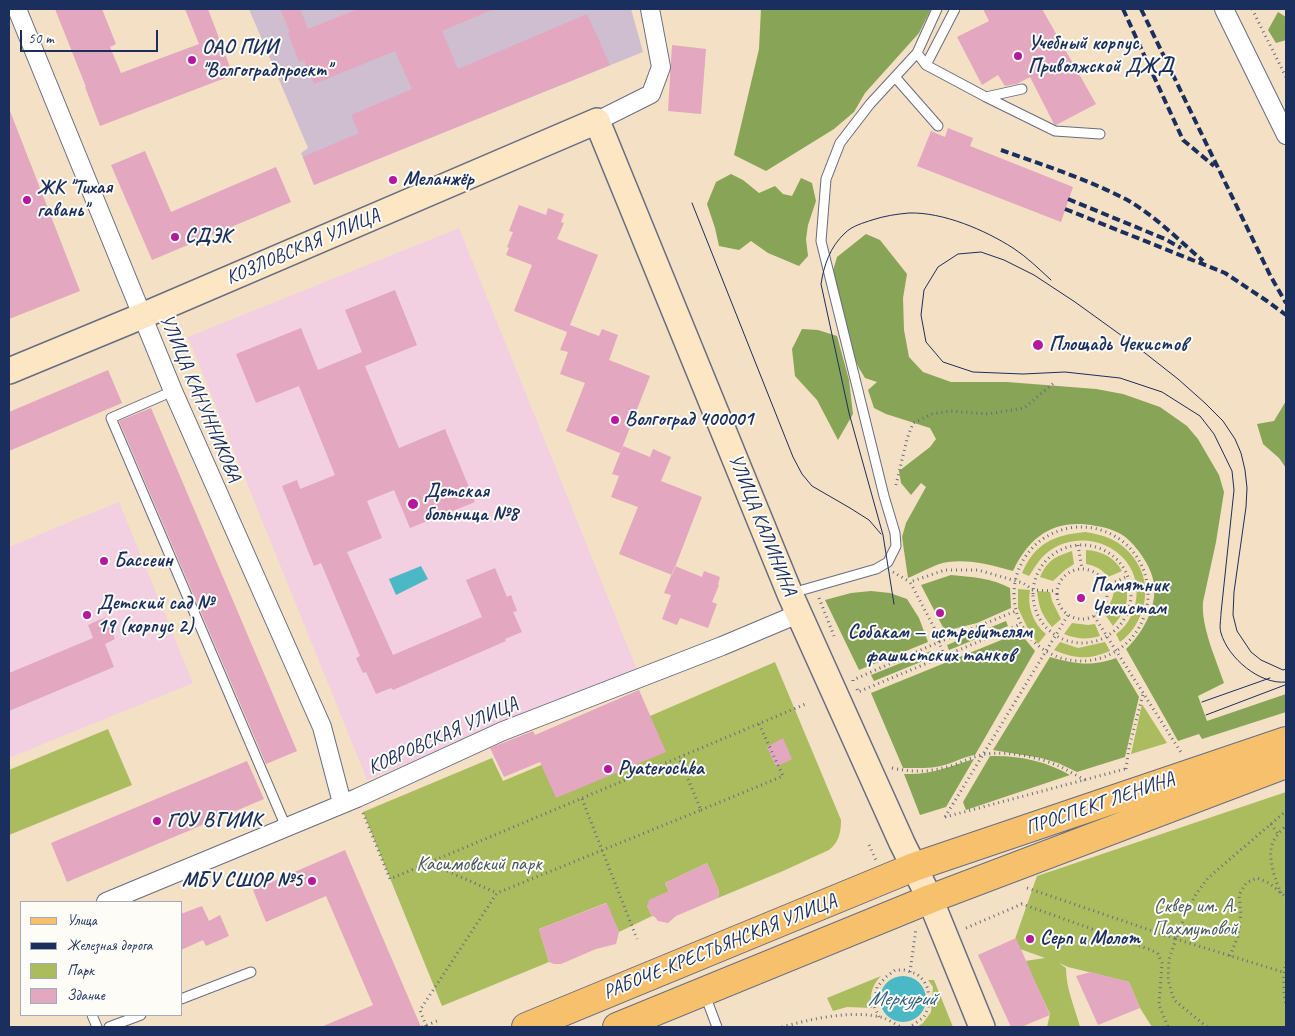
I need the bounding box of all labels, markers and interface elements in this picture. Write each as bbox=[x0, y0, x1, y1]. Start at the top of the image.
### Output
scale bar bbox=[22, 20, 160, 52]
text: 50 m bbox=[28, 29, 54, 48]
place label: Учебный корпус Приволжской ДЖД bbox=[1028, 32, 1174, 79]
place label: ОАО ПИИ "Волгоградпроект" bbox=[202, 36, 331, 83]
marker: Учебный корпус Приволжской ДЖД bbox=[1012, 50, 1024, 62]
marker: ОАО ПИИ "Волгоградпроект" bbox=[186, 54, 198, 66]
place label: Меланжёр bbox=[403, 168, 474, 192]
marker: Меланжёр bbox=[387, 174, 399, 186]
place label: ЖК "Тихая гавань" bbox=[37, 176, 112, 223]
marker: ЖК "Тихая гавань" bbox=[21, 194, 33, 206]
street label: КОЗЛОВСКАЯ УЛИЦА bbox=[223, 204, 383, 290]
place label: СДЭК bbox=[185, 225, 231, 249]
marker: СДЭК bbox=[169, 231, 181, 243]
street label: УЛИЦА КАНУННИКОВА bbox=[154, 311, 246, 485]
place label: Площадь Чекистов bbox=[1049, 333, 1187, 357]
marker: Площадь Чекистов bbox=[1031, 338, 1045, 352]
place label: Волгоград 400001 bbox=[625, 408, 753, 432]
marker: Волгоград 400001 bbox=[609, 414, 621, 426]
street label: УЛИЦА КАЛИНИНА bbox=[723, 451, 801, 599]
place label: Детская больница №8 bbox=[424, 480, 518, 527]
marker: Детская больница №8 bbox=[406, 497, 420, 511]
place label: Бассеин bbox=[114, 549, 173, 573]
marker: Бассеин bbox=[98, 555, 110, 567]
place label: Памятник Чекистам bbox=[1091, 574, 1168, 621]
place label: Детский сад № 19 (корпус 2) bbox=[97, 592, 213, 639]
marker: Памятник Чекистам bbox=[1075, 592, 1087, 604]
marker: Собакам — истребителям фашистских танков bbox=[934, 607, 946, 619]
marker: Детский сад № 19 (корпус 2) bbox=[81, 609, 93, 621]
place label: Собакам — истребителям фашистских танков bbox=[848, 621, 1032, 668]
street label: КОВРОВСКАЯ УЛИЦА bbox=[364, 692, 522, 780]
place label: Pyaterochka bbox=[618, 757, 704, 781]
marker: Pyaterochka bbox=[602, 763, 614, 775]
street label: ПРОСПЕКТ ЛЕНИНА bbox=[1022, 767, 1178, 841]
place label: ГОУ ВГИИК bbox=[167, 809, 262, 833]
marker: ГОУ ВГИИК bbox=[151, 815, 163, 827]
park label: Касимовский парк bbox=[417, 853, 541, 877]
place label: МБУ СШОР №5 bbox=[182, 869, 302, 893]
marker: МБУ СШОР №5 bbox=[306, 875, 318, 887]
street label: РАБОЧЕ-КРЕСТЬЯНСКАЯ УЛИЦА bbox=[600, 889, 840, 1005]
park label: Сквер им. А. Пахмутовой bbox=[1152, 895, 1238, 942]
legend bbox=[20, 901, 182, 1016]
text: Улица bbox=[67, 911, 97, 930]
place label: Серп и Молот bbox=[1040, 927, 1140, 951]
marker: Серп и Молот bbox=[1024, 933, 1036, 945]
text: Железная дорога bbox=[67, 936, 152, 955]
text: Парк bbox=[67, 961, 94, 980]
text: Здание bbox=[67, 986, 105, 1005]
water label: Меркурий bbox=[868, 986, 936, 1012]

